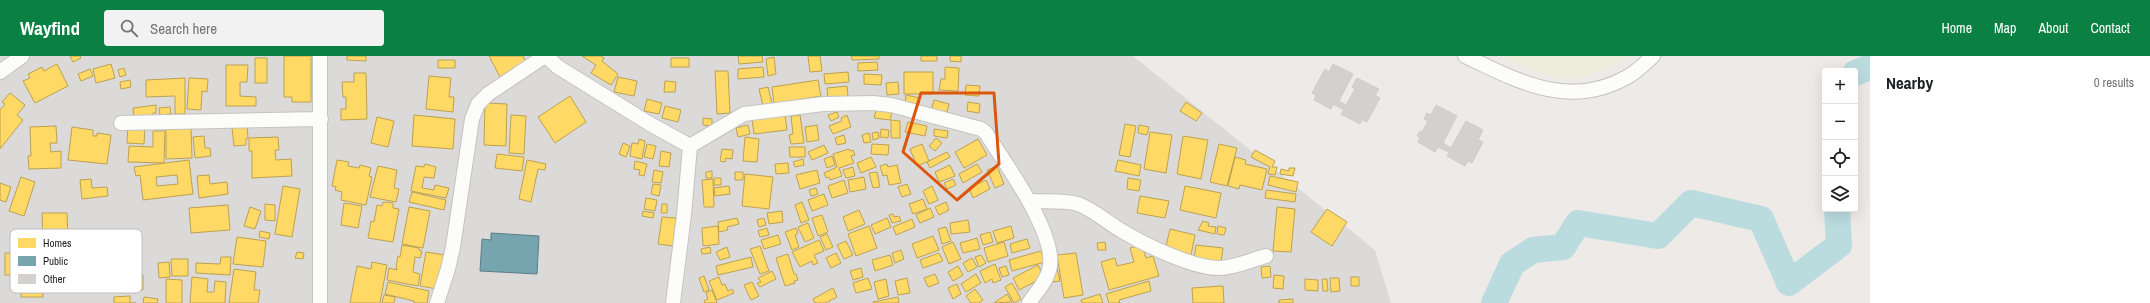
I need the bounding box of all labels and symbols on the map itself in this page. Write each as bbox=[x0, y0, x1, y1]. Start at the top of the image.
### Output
legend bbox=[10, 229, 142, 293]
text: Homes bbox=[43, 236, 72, 250]
text: Public bbox=[43, 254, 69, 268]
text: Other bbox=[43, 272, 66, 286]

